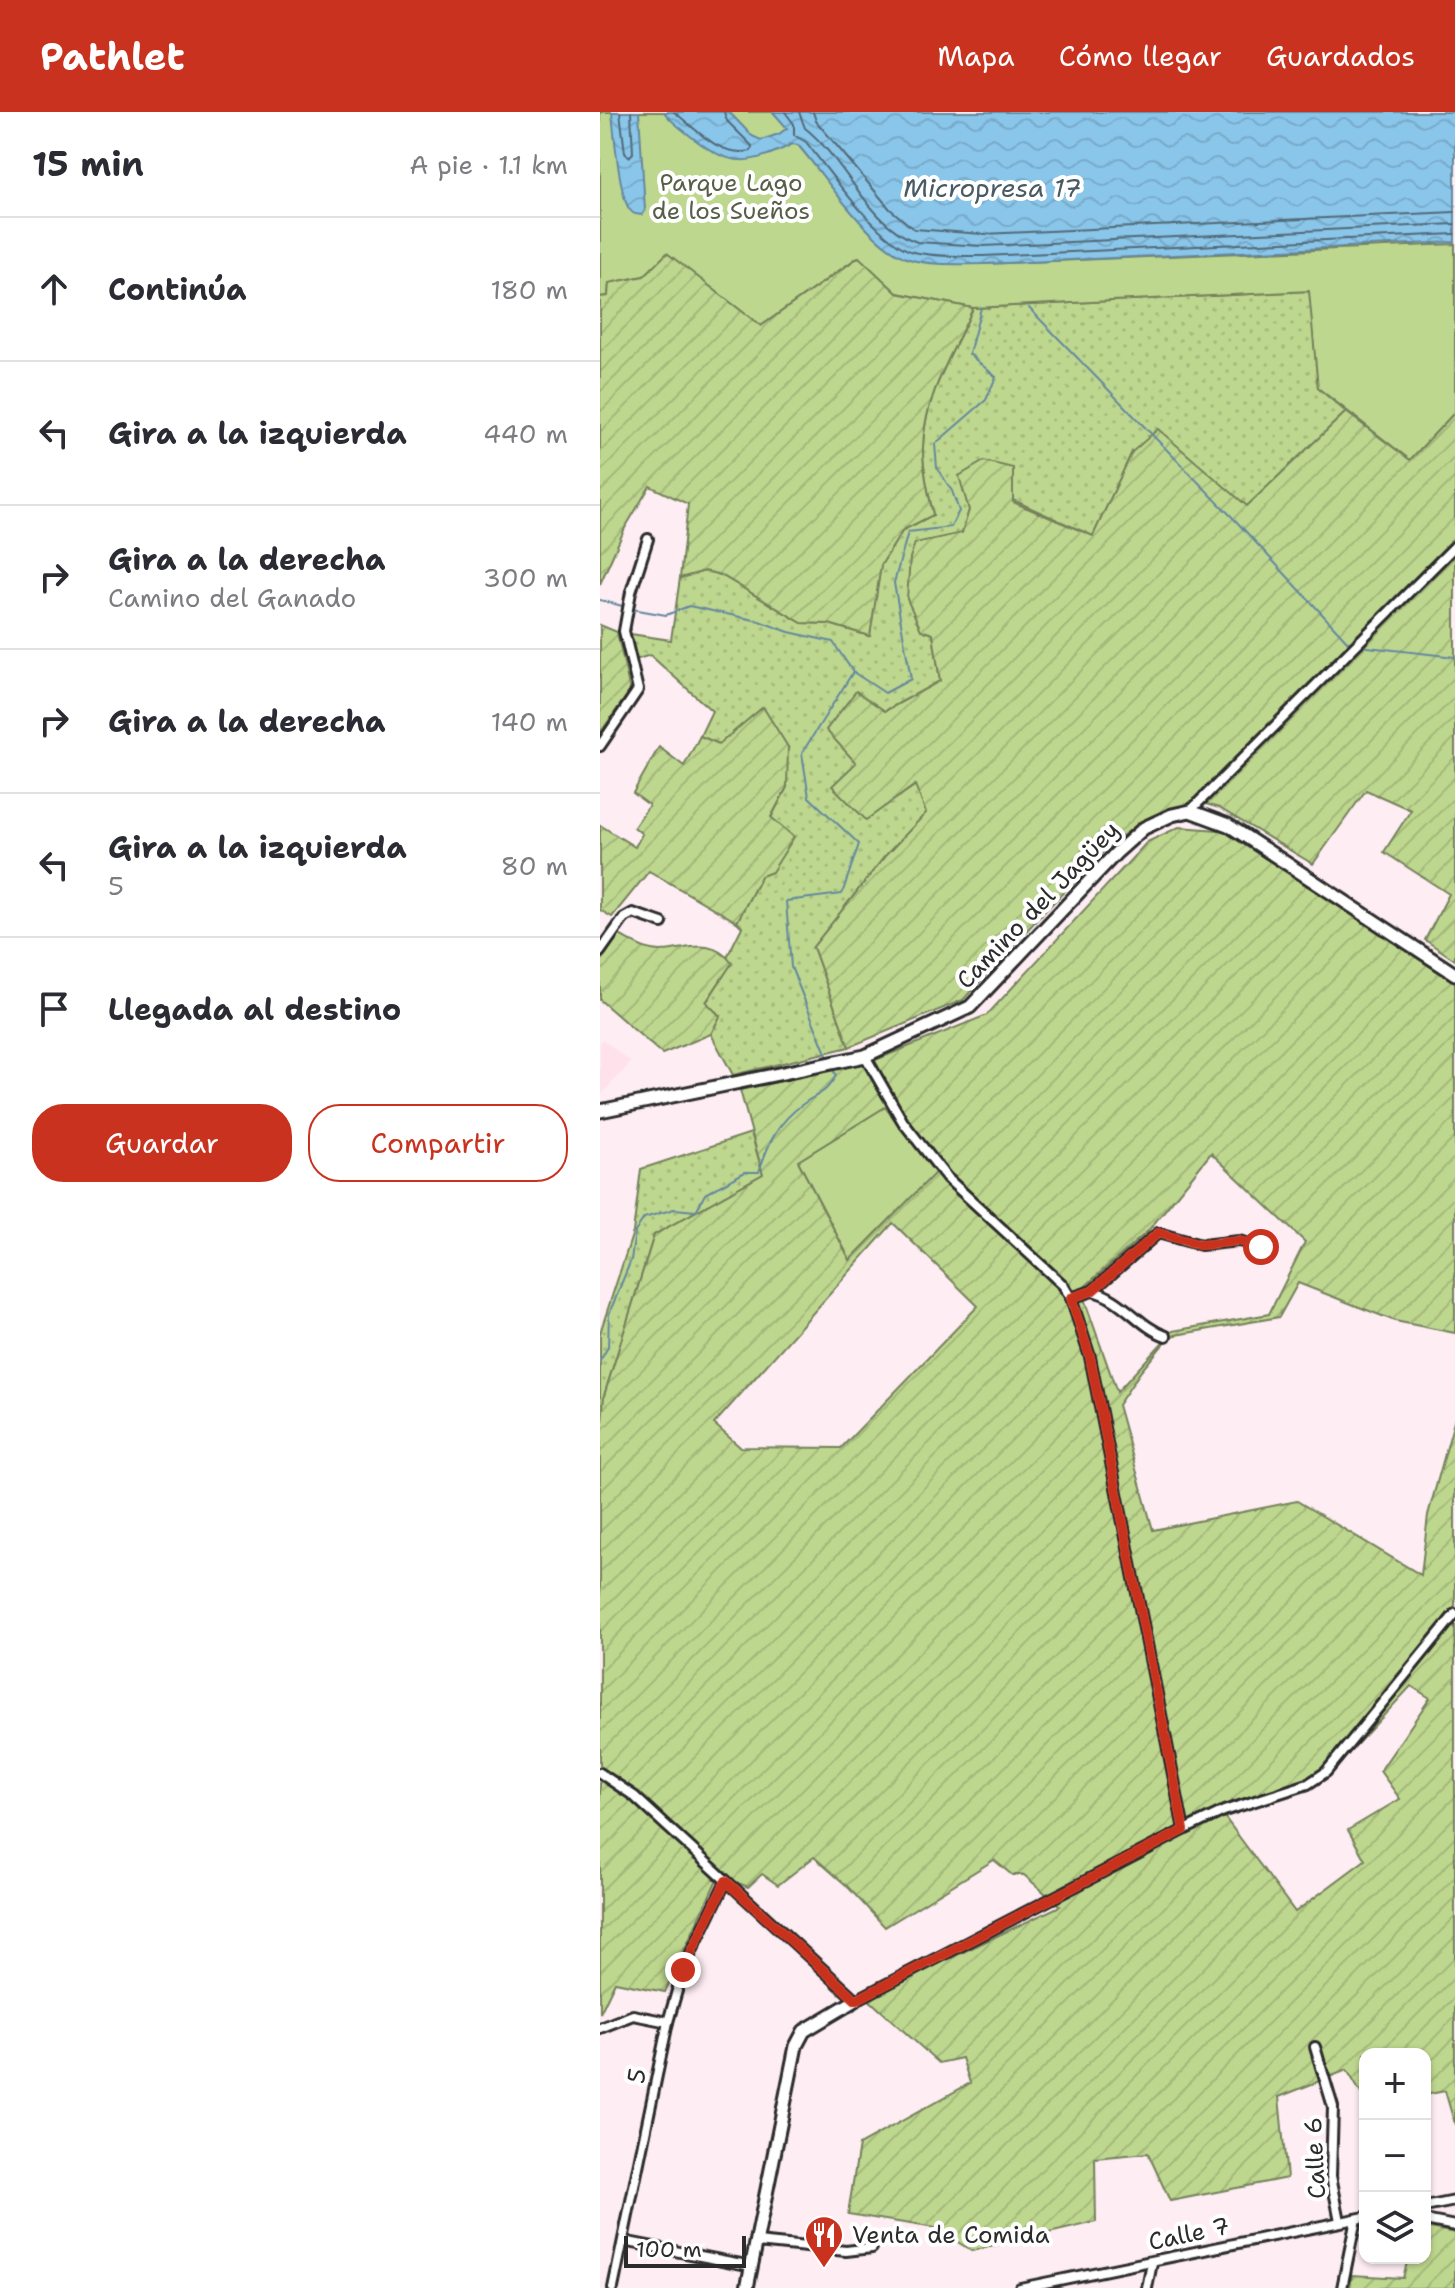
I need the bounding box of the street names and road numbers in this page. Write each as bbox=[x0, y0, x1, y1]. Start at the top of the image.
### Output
street label: Camino del Jagüey bbox=[950, 814, 1126, 996]
street label: 5 bbox=[620, 2065, 654, 2087]
street label: Calle 6 bbox=[1297, 2116, 1333, 2200]
street label: Calle 7 bbox=[1146, 2210, 1232, 2258]

